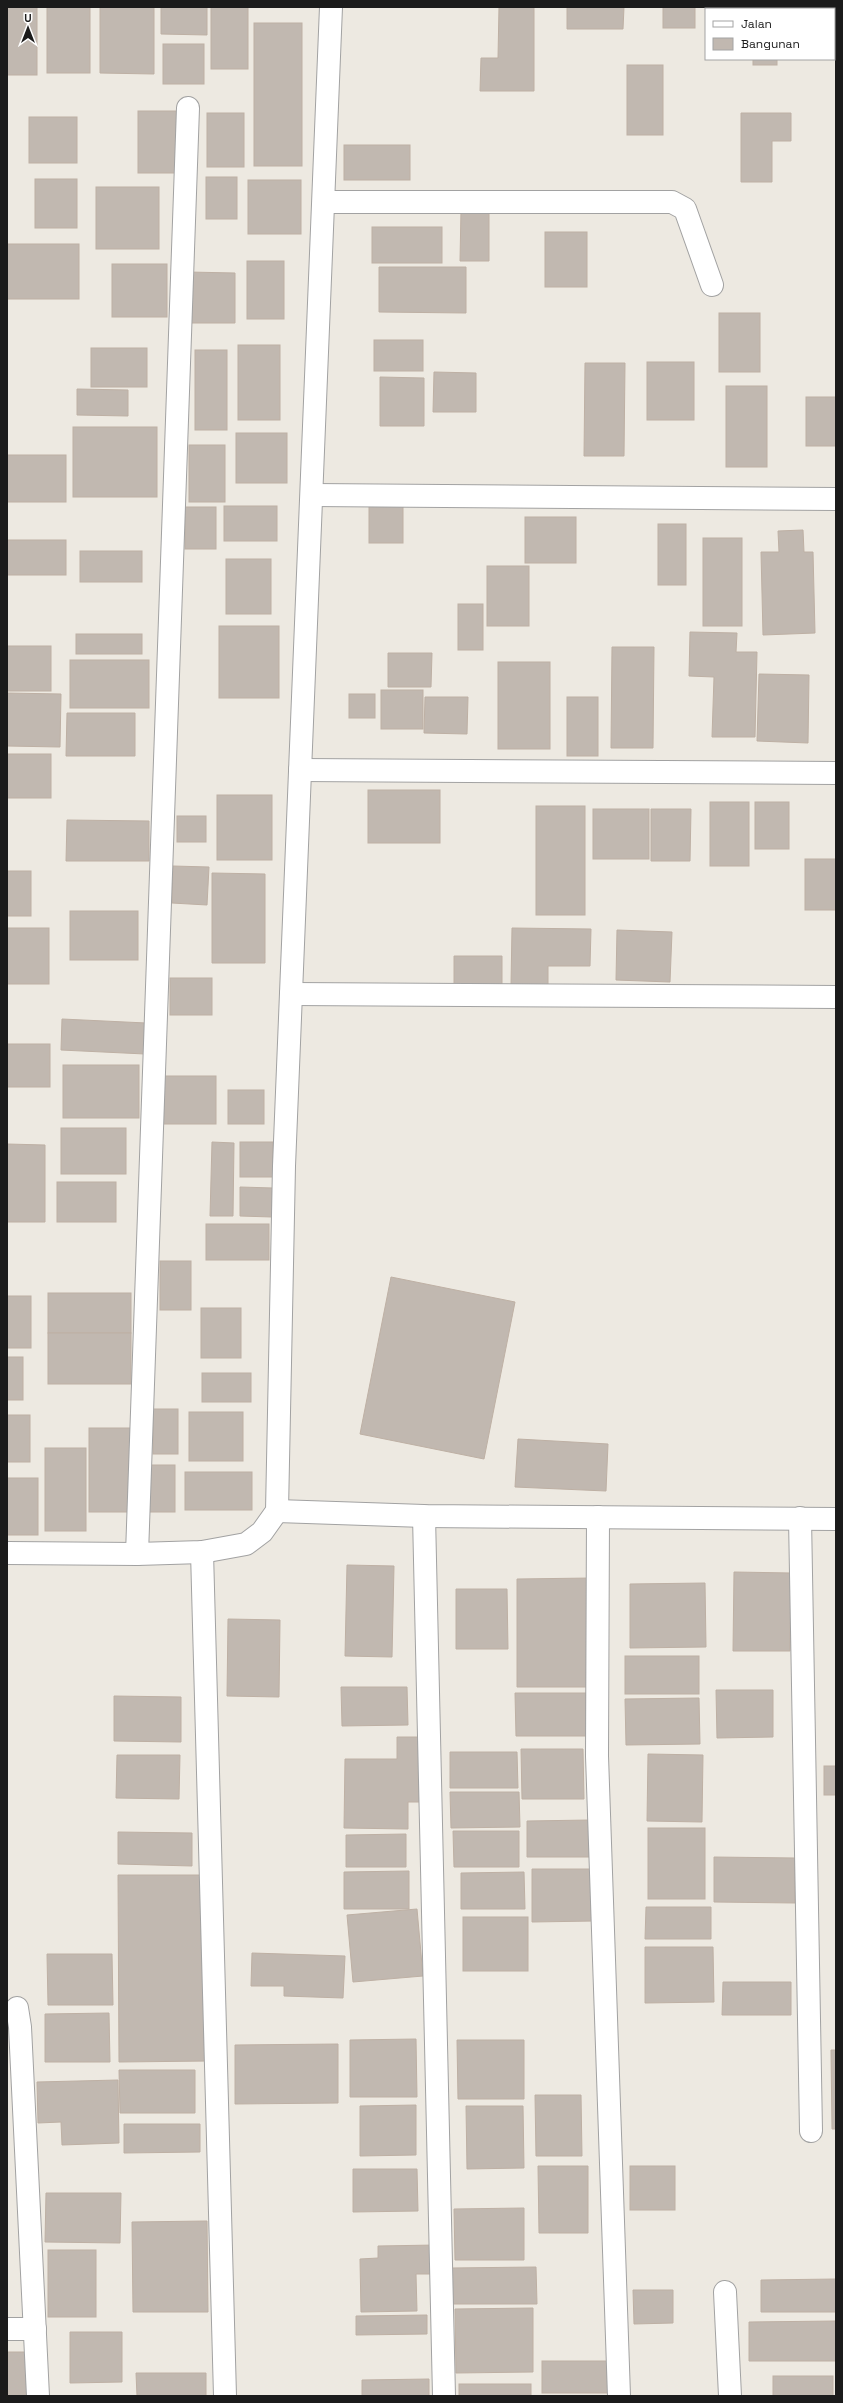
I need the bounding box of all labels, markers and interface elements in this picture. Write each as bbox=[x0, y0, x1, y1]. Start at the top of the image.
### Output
north arrow bbox=[8, 8, 48, 48]
legend bbox=[705, 8, 835, 60]
text: U bbox=[24, 11, 32, 25]
text: Jalan bbox=[741, 16, 772, 32]
text: Bangunan bbox=[741, 36, 800, 52]

